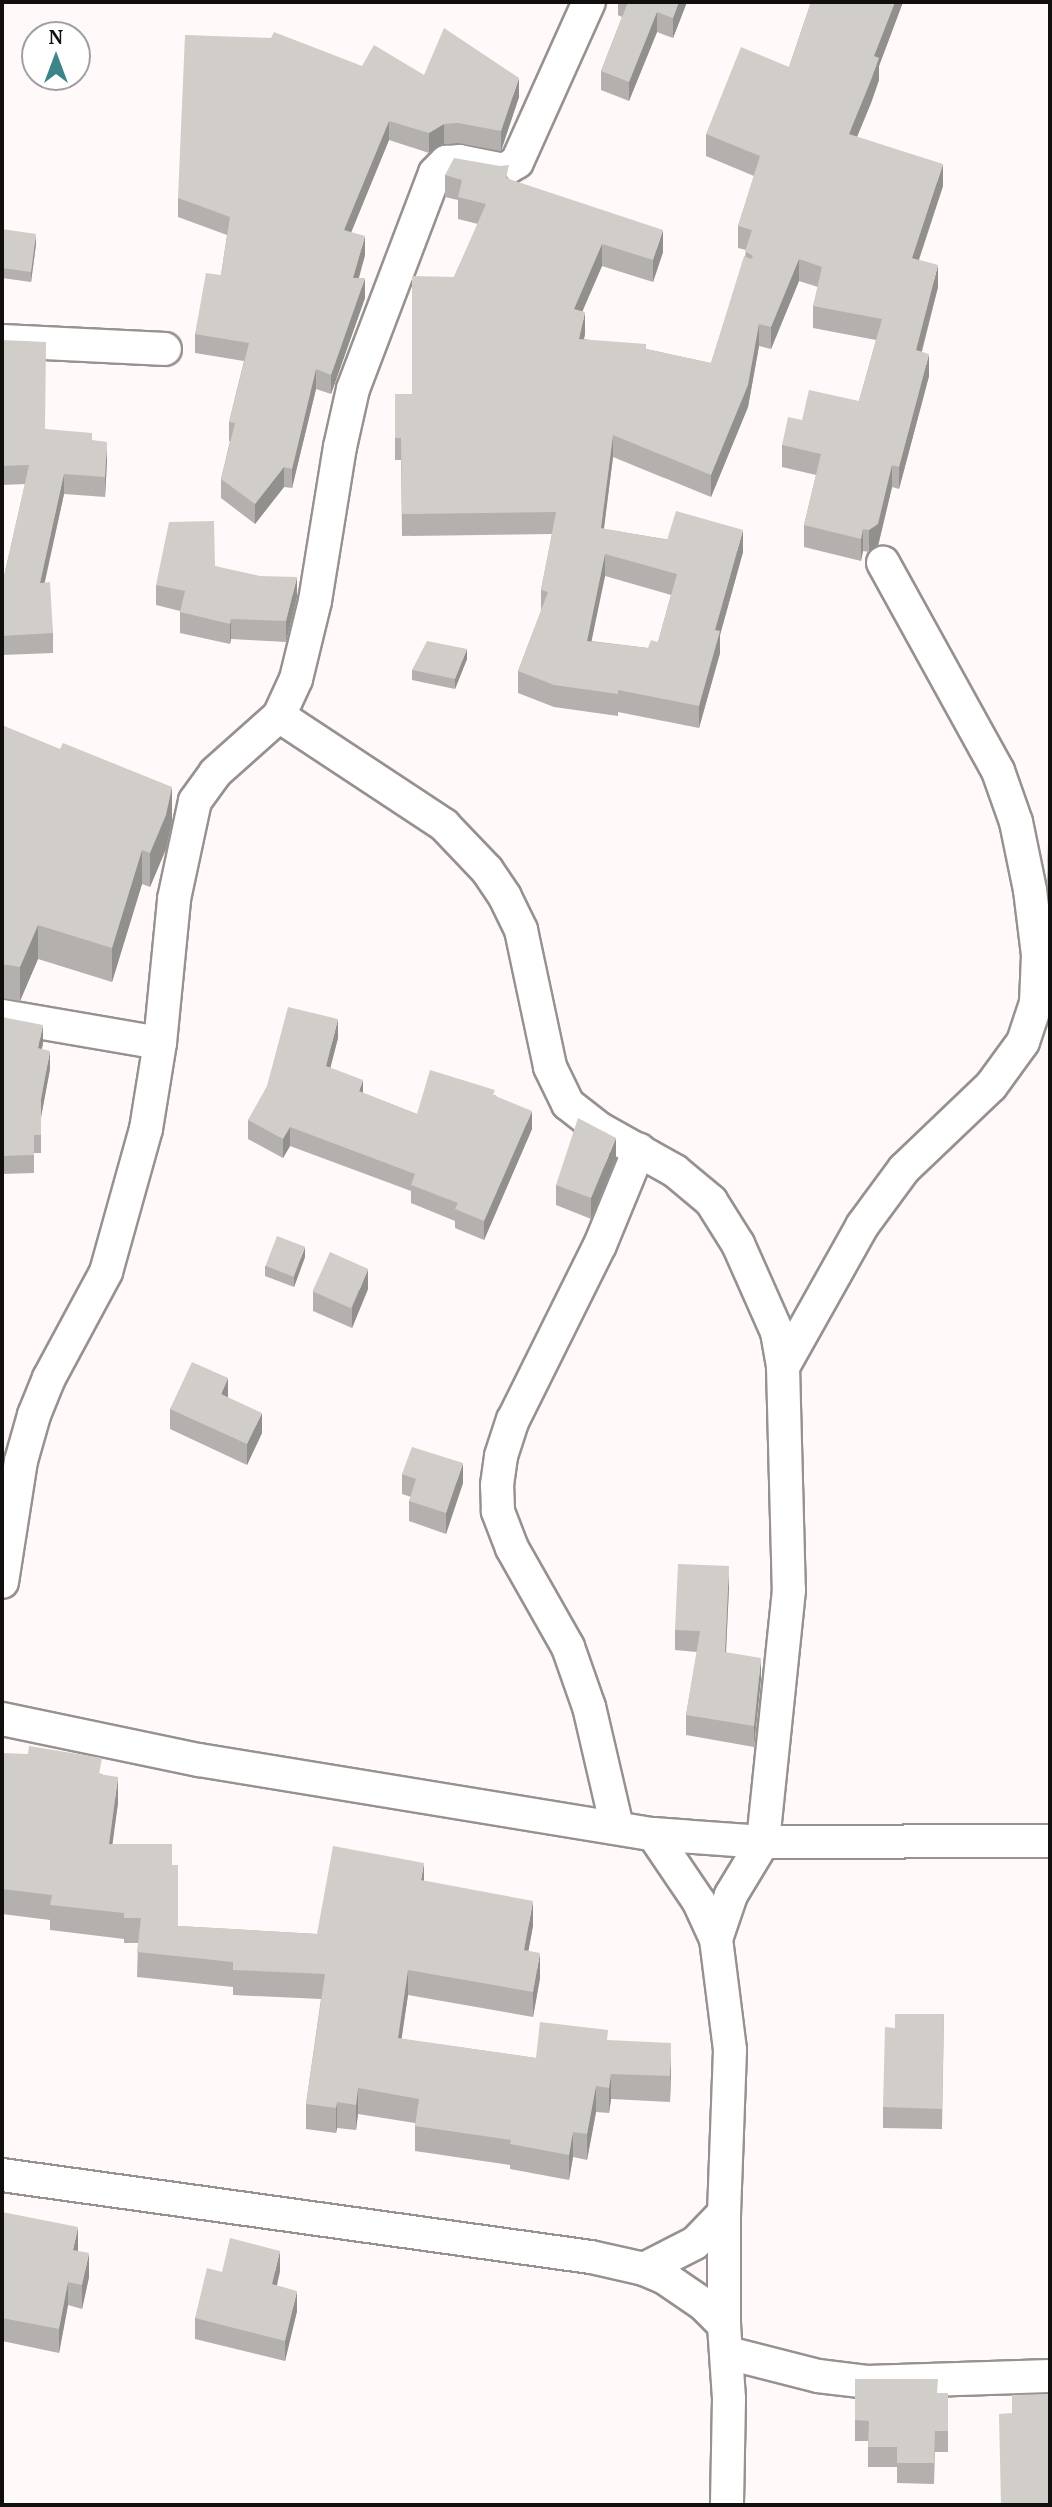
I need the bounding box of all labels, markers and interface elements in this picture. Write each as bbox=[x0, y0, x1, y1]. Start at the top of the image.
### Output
north arrow bbox=[21, 21, 91, 91]
text: N bbox=[49, 24, 63, 49]

